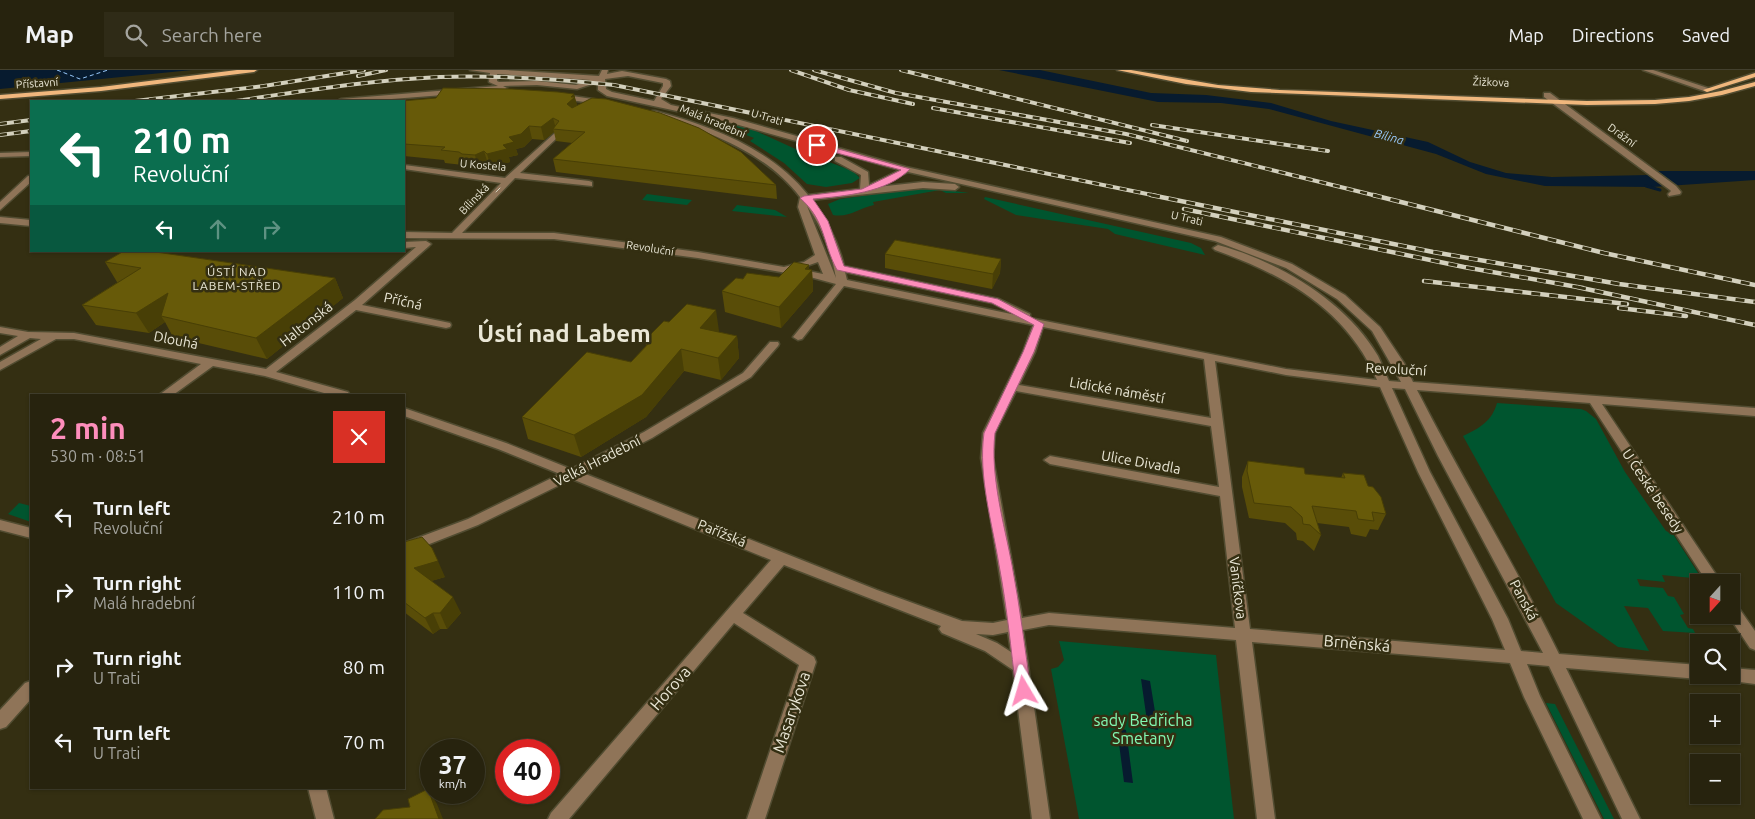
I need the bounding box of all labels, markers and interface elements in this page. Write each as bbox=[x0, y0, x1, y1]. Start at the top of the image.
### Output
search box bbox=[104, 12, 454, 57]
text: Map bbox=[25, 21, 74, 48]
icon: search bbox=[122, 21, 150, 49]
text: Search here bbox=[162, 24, 262, 46]
text: Map bbox=[1508, 25, 1544, 45]
text: Directions bbox=[1572, 25, 1654, 45]
text: Saved bbox=[1682, 25, 1730, 45]
street label: Žižkova bbox=[1472, 74, 1510, 89]
street label: Přístavní bbox=[15, 76, 59, 90]
street label: Malá hradební bbox=[678, 102, 748, 140]
street label: U Trati bbox=[750, 107, 784, 127]
icon: left bbox=[50, 120, 115, 185]
text: 210 m bbox=[133, 120, 231, 160]
street label: Drážní bbox=[1606, 121, 1639, 149]
pin bbox=[796, 124, 838, 166]
water label: Bílina bbox=[1373, 126, 1406, 147]
icon: arrive bbox=[803, 131, 831, 159]
street label: U Kostela bbox=[459, 157, 507, 173]
text: Revoluční bbox=[133, 161, 229, 186]
street label: Bílinská bbox=[457, 181, 491, 217]
street label: U Trati bbox=[1170, 208, 1204, 228]
icon: left bbox=[151, 215, 179, 243]
icon: ahead bbox=[204, 215, 232, 243]
icon: right bbox=[257, 215, 285, 243]
street label: Revoluční bbox=[625, 238, 675, 258]
district label: ÚSTÍ NAD LABEM-STŘED bbox=[192, 265, 282, 292]
street label: Příčná bbox=[382, 289, 424, 313]
street label: Haltonská bbox=[276, 298, 336, 350]
district label: Ústí nad Labem bbox=[477, 318, 651, 347]
street label: Dlouhá bbox=[152, 328, 200, 352]
street label: Revoluční bbox=[1365, 359, 1427, 379]
street label: Lidické náměstí bbox=[1068, 374, 1166, 406]
text: 2 min bbox=[50, 411, 126, 445]
button: close bbox=[333, 411, 385, 463]
street label: Velká Hradební bbox=[551, 432, 643, 490]
street label: U České besedy bbox=[1619, 446, 1688, 536]
text: 530 m · 08:51 bbox=[50, 447, 146, 465]
street label: Ulice Divadla bbox=[1100, 447, 1182, 477]
text: Turn left bbox=[93, 497, 171, 519]
icon: left bbox=[50, 503, 78, 531]
text: 210 m bbox=[332, 506, 385, 528]
street label: Pařížská bbox=[695, 516, 749, 550]
text: Revoluční bbox=[93, 519, 163, 537]
street label: Vaníčkova bbox=[1226, 556, 1250, 620]
text: Turn right bbox=[93, 572, 181, 594]
north arrow bbox=[1690, 574, 1740, 624]
map controls bbox=[1690, 574, 1740, 804]
street label: Panská bbox=[1507, 577, 1541, 623]
icon: right bbox=[50, 578, 78, 606]
text: 110 m bbox=[332, 581, 385, 603]
text: Malá hradební bbox=[93, 594, 195, 612]
street label: Brněnská bbox=[1323, 631, 1391, 655]
button: search bbox=[1690, 634, 1740, 684]
text: Turn right bbox=[93, 647, 181, 669]
icon: right bbox=[50, 653, 78, 681]
text: 80 m bbox=[343, 656, 385, 678]
street label: Horova bbox=[646, 663, 694, 713]
position arrow bbox=[997, 664, 1049, 716]
text: U Trati bbox=[93, 669, 140, 687]
street label: Masarykova bbox=[769, 669, 813, 755]
button: + bbox=[1690, 694, 1740, 744]
park label: sady Bedřicha Smetany bbox=[1093, 711, 1193, 747]
text: Turn left bbox=[93, 722, 171, 744]
icon: left bbox=[50, 728, 78, 756]
text: 70 m bbox=[343, 731, 385, 753]
speed limit sign: 40 bbox=[495, 739, 560, 804]
text: U Trati bbox=[93, 744, 140, 762]
text: 37 bbox=[438, 751, 467, 779]
button: − bbox=[1690, 754, 1740, 804]
text: km/h bbox=[439, 777, 466, 790]

